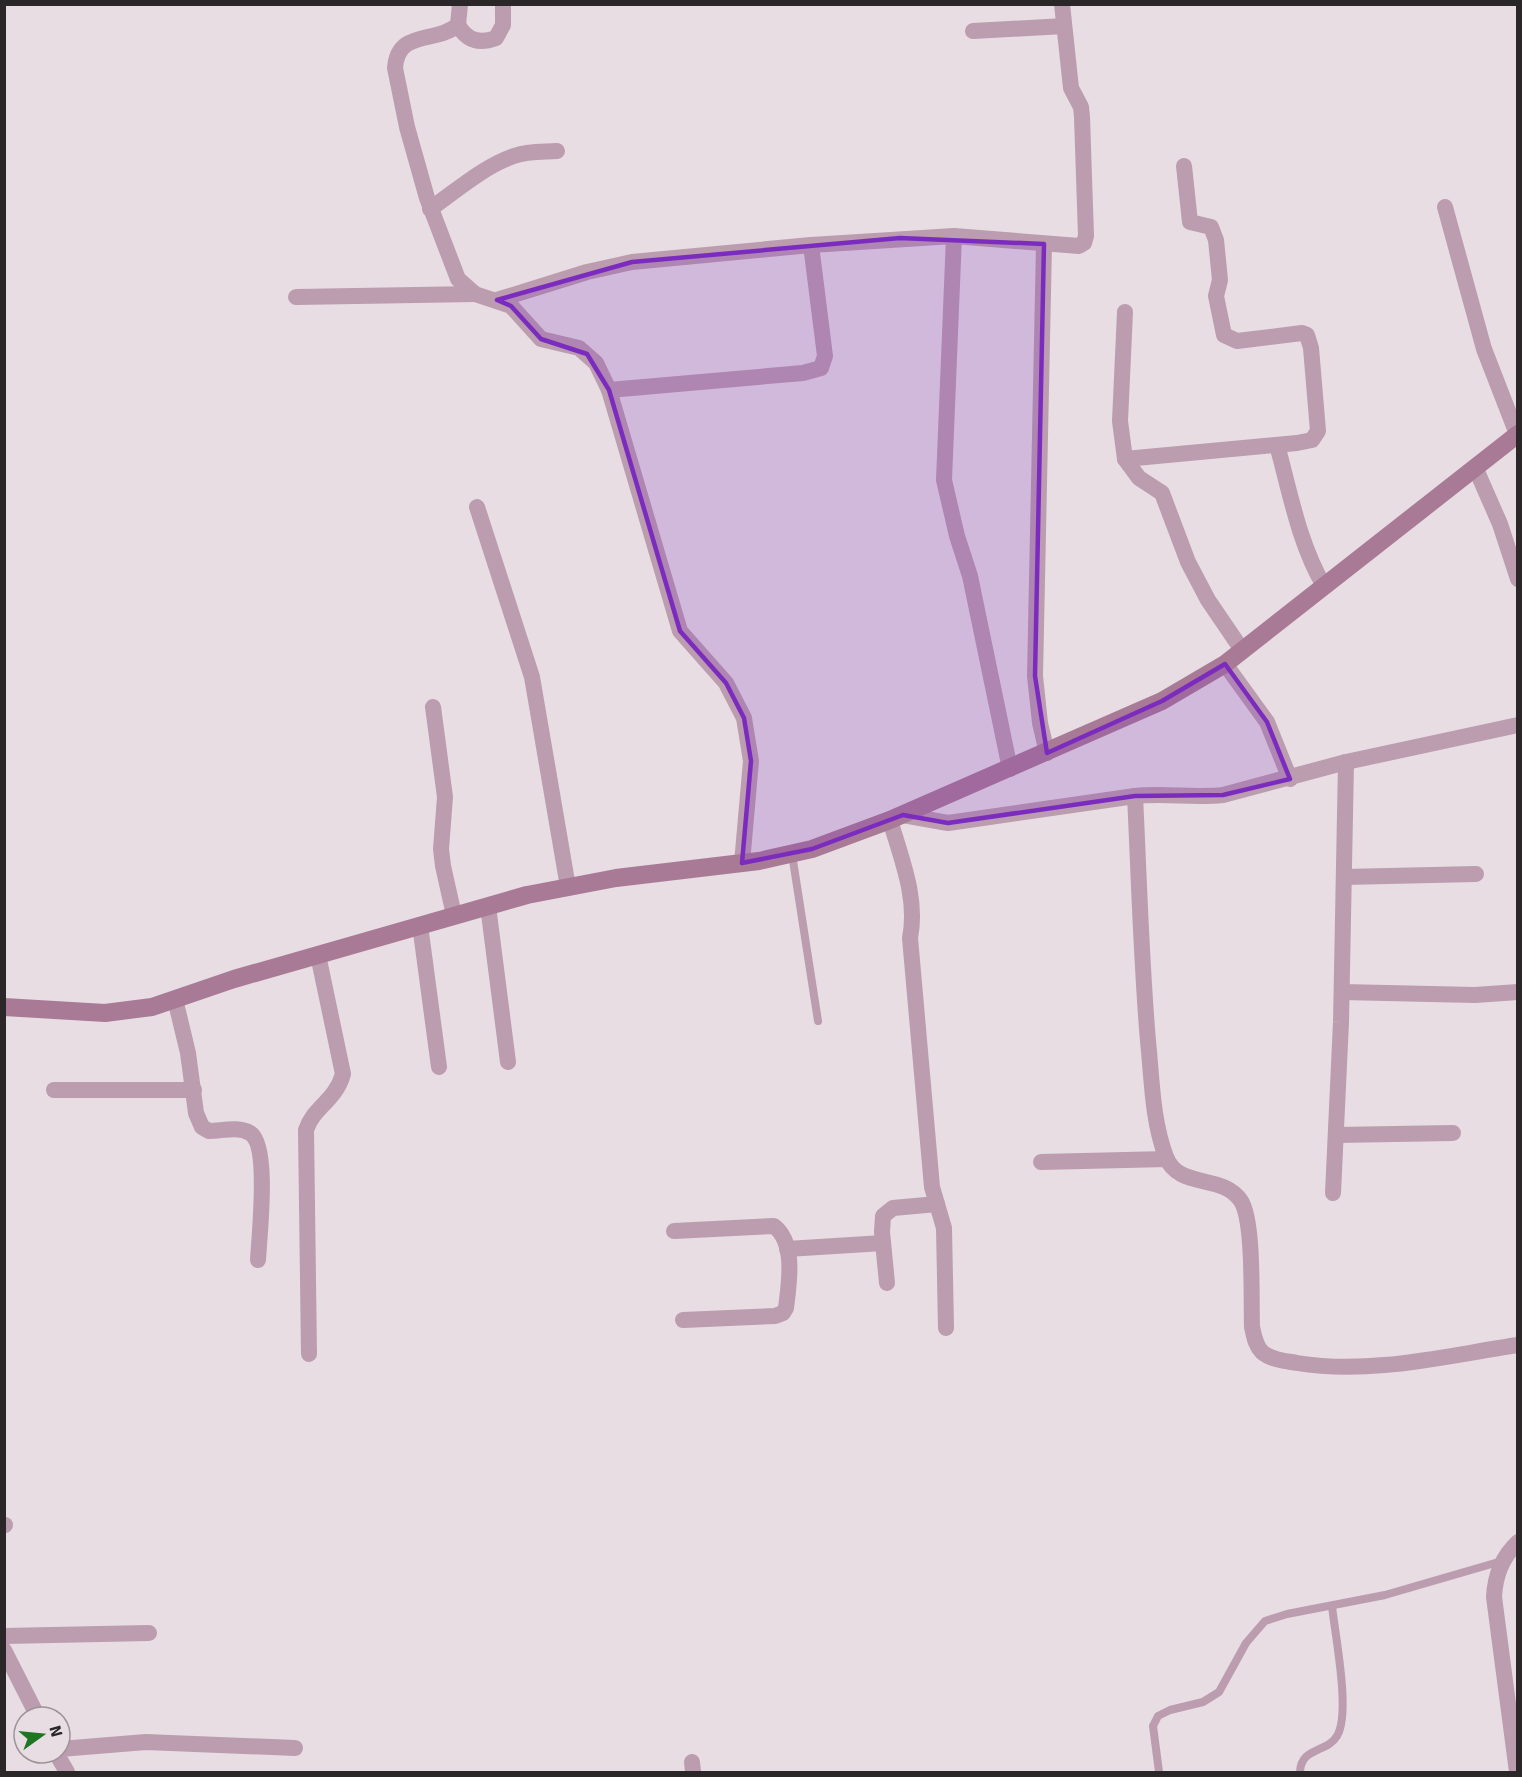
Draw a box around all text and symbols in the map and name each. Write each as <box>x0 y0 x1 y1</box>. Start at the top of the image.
north arrow <box>12 1705 72 1765</box>
text: N <box>44 1723 67 1739</box>

